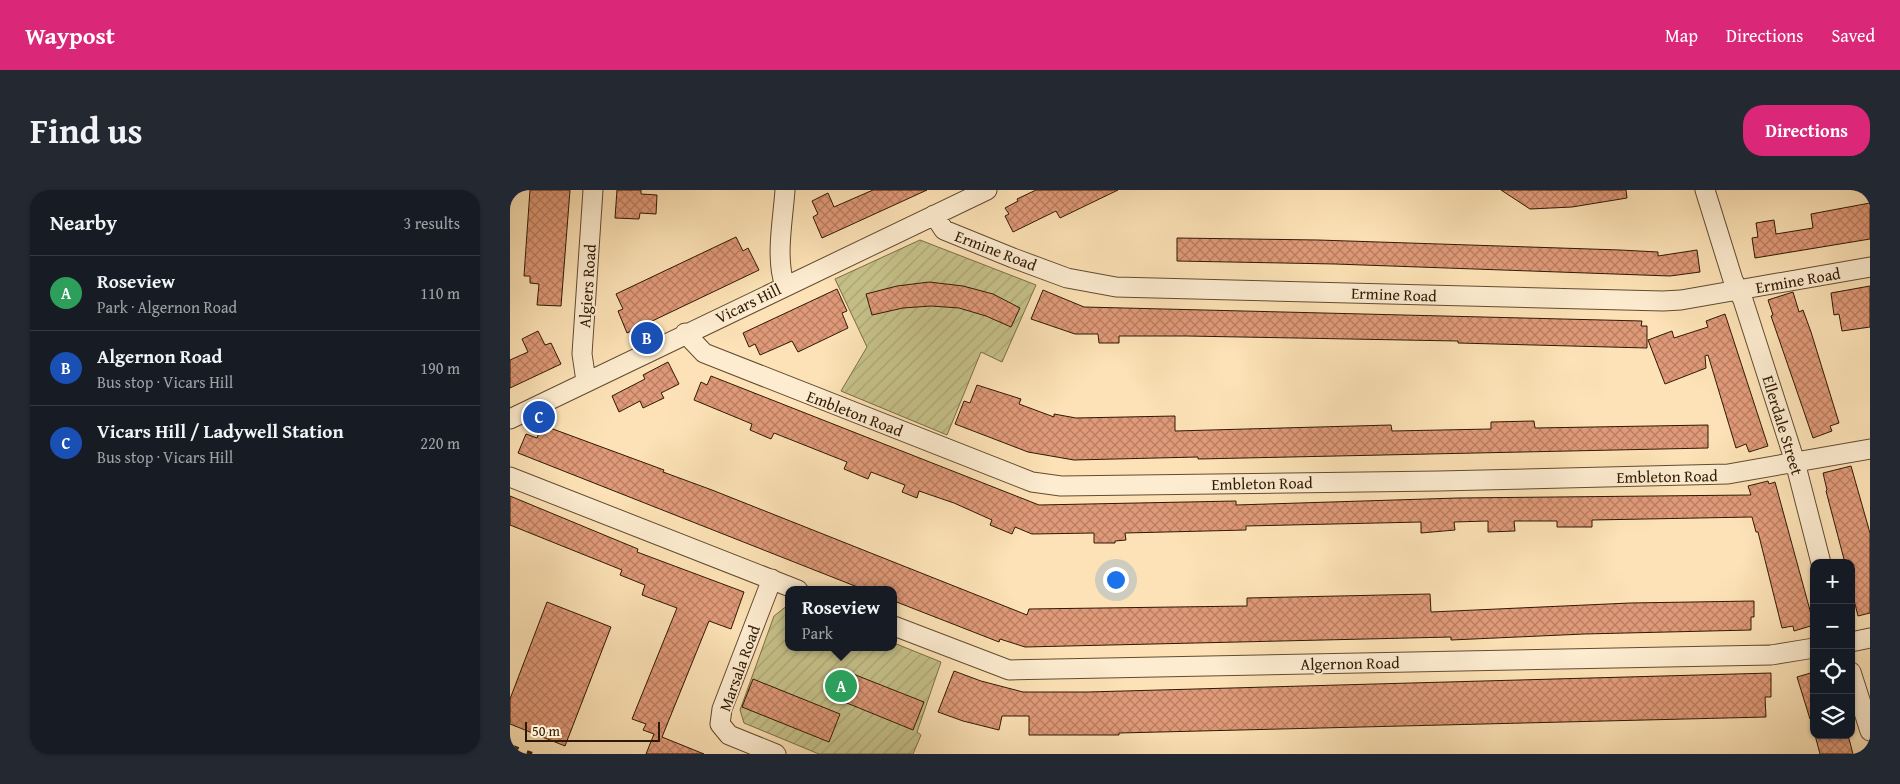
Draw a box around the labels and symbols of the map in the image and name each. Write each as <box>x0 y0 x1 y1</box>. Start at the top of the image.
street label: Ermine Road <box>952 223 1041 277</box>
street label: Algiers Road <box>572 243 602 329</box>
street label: Ermine Road <box>1754 261 1843 299</box>
street label: Vicars Hill <box>711 277 785 329</box>
street label: Ermine Road <box>1351 281 1438 308</box>
pin: B <box>631 319 663 357</box>
street label: Ellerdale Street <box>1756 372 1810 478</box>
street label: Embleton Road <box>803 384 907 443</box>
pin: C <box>523 398 555 436</box>
street label: Embleton Road <box>1616 463 1718 489</box>
street label: Embleton Road <box>1211 470 1313 496</box>
your location <box>1103 567 1129 593</box>
street label: Marsala Road <box>712 621 766 715</box>
street label: Algernon Road <box>1300 650 1400 676</box>
pin: A <box>825 667 857 705</box>
scale bar <box>525 719 660 742</box>

